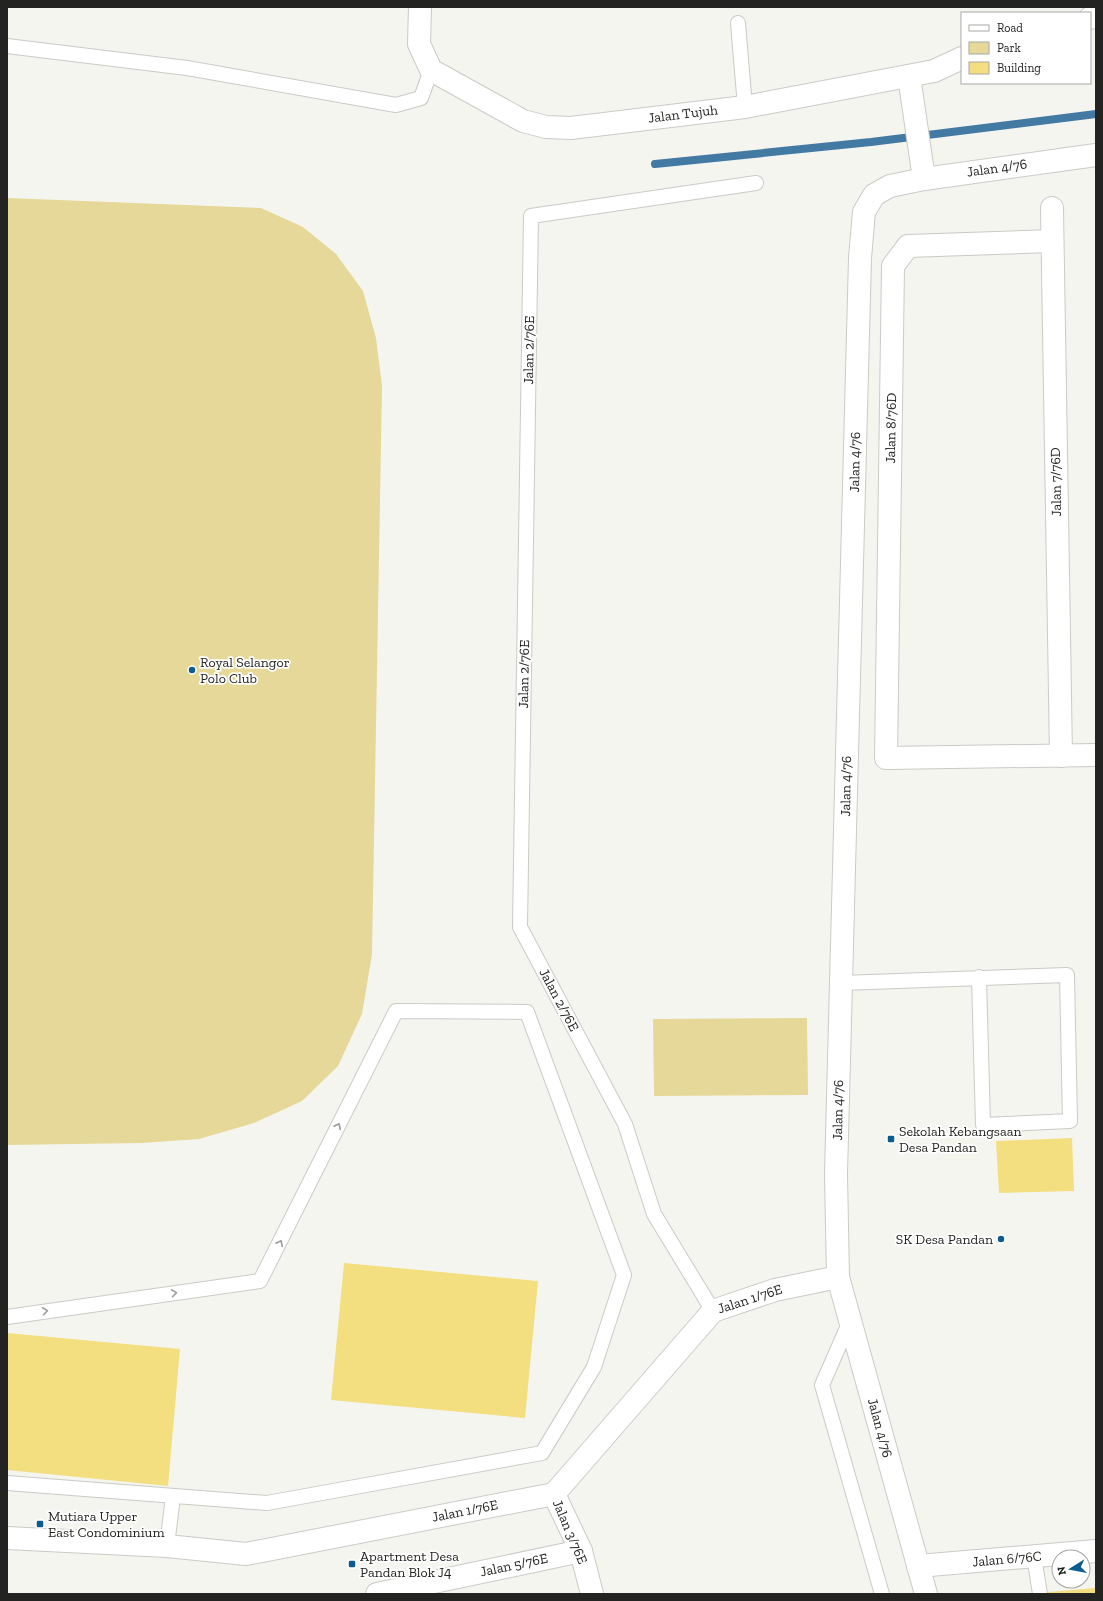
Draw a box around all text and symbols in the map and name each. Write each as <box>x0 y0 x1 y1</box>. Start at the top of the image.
legend <box>961 12 1091 84</box>
text: Road <box>997 21 1023 35</box>
text: Park <box>997 41 1022 55</box>
text: Building <box>997 61 1041 75</box>
street label: Jalan Tujuh <box>647 101 719 127</box>
street label: Jalan 4/76 <box>966 155 1028 181</box>
street label: Jalan 2/76E <box>520 316 538 384</box>
street label: Jalan 8/76D <box>882 392 900 463</box>
street label: Jalan 4/76 <box>846 431 864 493</box>
street label: Jalan 7/76D <box>1047 447 1065 517</box>
street label: Jalan 2/76E <box>515 640 533 708</box>
place label: Royal Selangor Polo Club <box>200 654 290 687</box>
marker: Royal Selangor Polo Club <box>187 665 197 675</box>
street label: Jalan 4/76 <box>837 755 855 817</box>
street label: Jalan 2/76E <box>535 966 583 1034</box>
street label: Jalan 4/76 <box>829 1079 847 1141</box>
one-way arrow <box>333 1123 341 1131</box>
place label: Sekolah Kebangsaan Desa Pandan <box>899 1123 1022 1156</box>
marker: Sekolah Kebangsaan Desa Pandan <box>886 1134 896 1144</box>
place label: SK Desa Pandan <box>896 1231 993 1248</box>
marker: SK Desa Pandan <box>996 1234 1006 1244</box>
one-way arrow <box>275 1239 282 1247</box>
street label: Jalan 1/76E <box>716 1281 784 1317</box>
one-way arrow <box>171 1289 177 1298</box>
one-way arrow <box>42 1307 49 1316</box>
street label: Jalan 4/76 <box>864 1396 896 1460</box>
street label: Jalan 1/76E <box>431 1496 499 1526</box>
street label: Jalan 3/76E <box>549 1497 591 1567</box>
place label: Mutiara Upper East Condominium <box>48 1508 165 1541</box>
marker: Mutiara Upper East Condominium <box>35 1519 45 1529</box>
street label: Jalan 6/76C <box>972 1547 1042 1571</box>
place label: Apartment Desa Pandan Blok J4 <box>360 1548 459 1581</box>
north arrow <box>1051 1549 1091 1589</box>
street label: Jalan 5/76E <box>479 1550 549 1580</box>
marker: Apartment Desa Pandan Blok J4 <box>347 1559 357 1569</box>
text: N <box>1054 1565 1069 1576</box>

